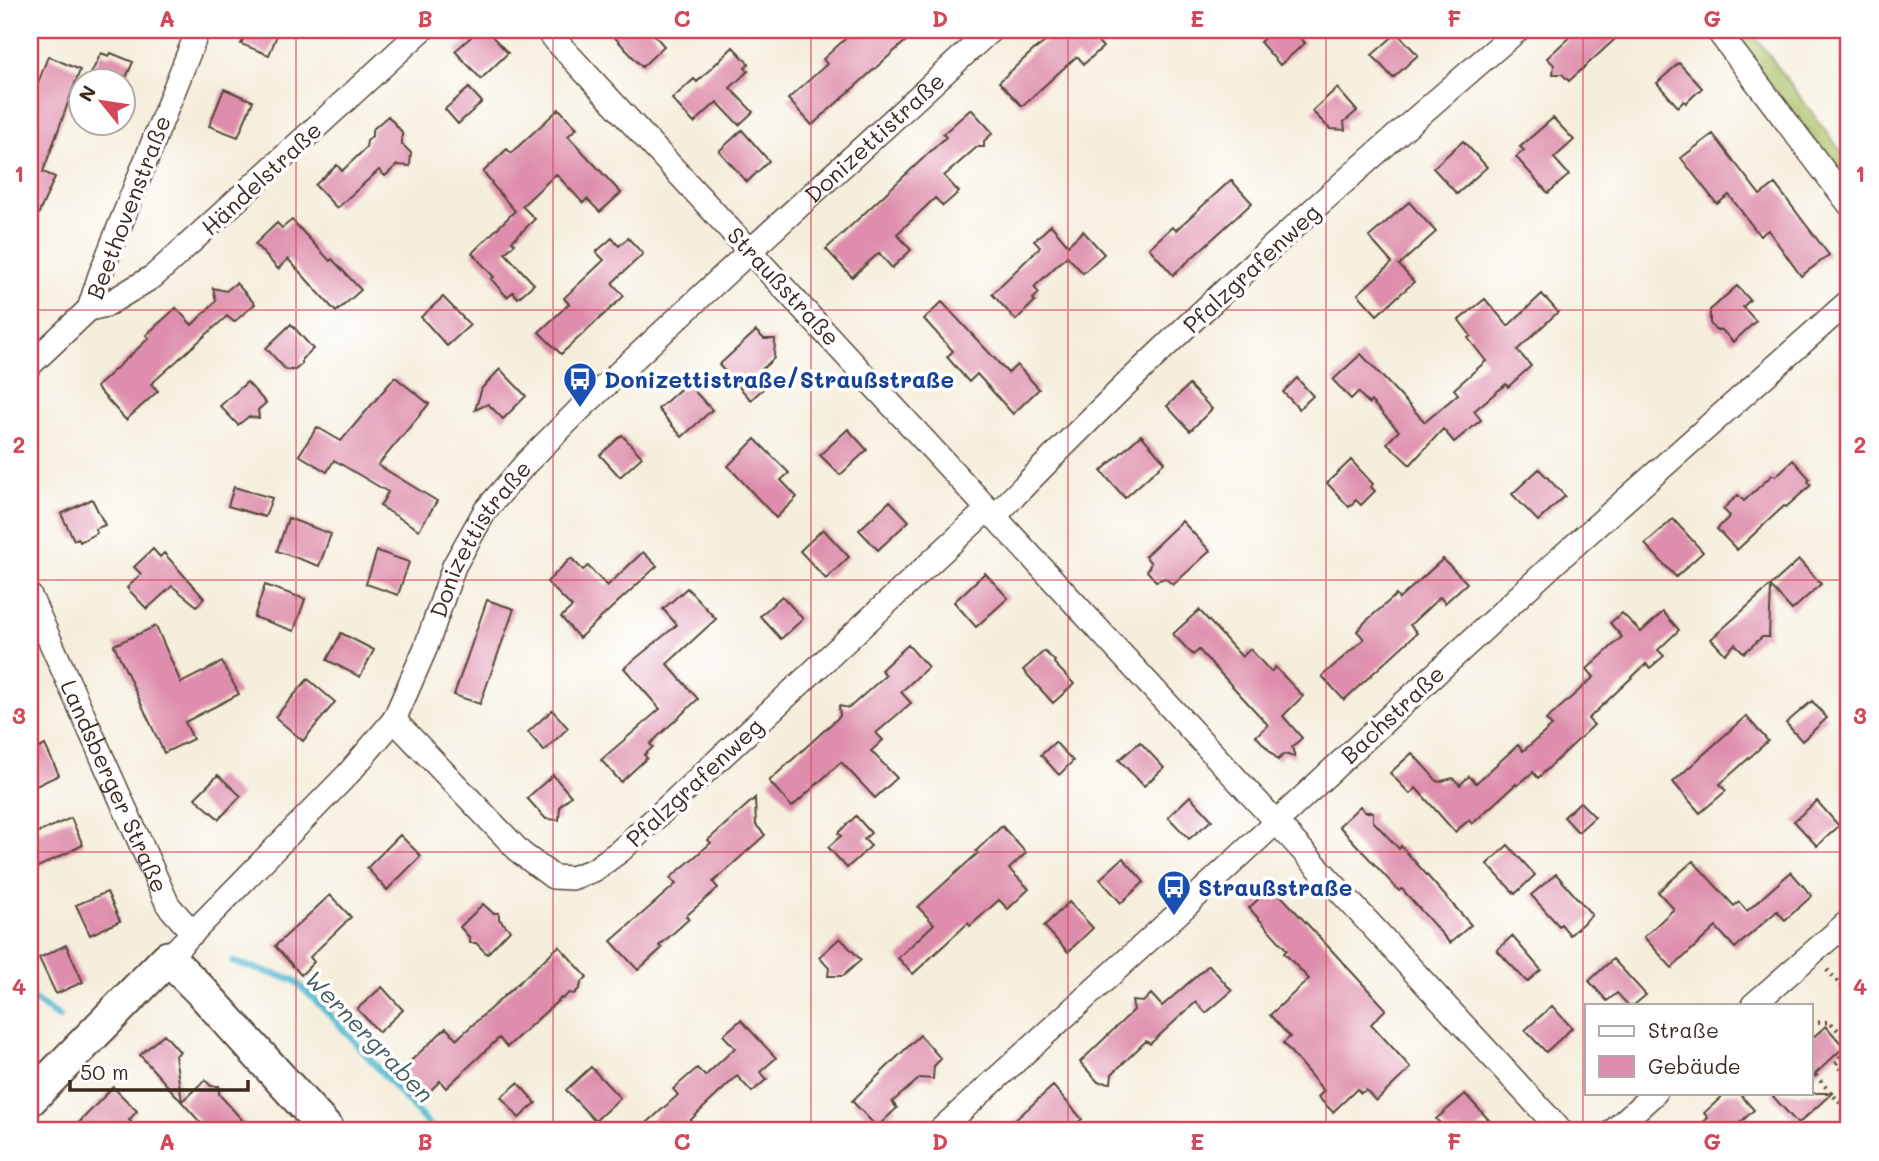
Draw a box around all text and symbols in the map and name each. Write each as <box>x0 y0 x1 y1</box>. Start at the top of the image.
text: A <box>159 3 175 33</box>
text: B <box>417 3 433 33</box>
text: C <box>673 3 691 33</box>
text: D <box>932 3 948 33</box>
text: E <box>1190 3 1204 33</box>
text: F <box>1447 3 1461 33</box>
text: G <box>1703 3 1721 33</box>
street label: Donizettistraße <box>798 65 951 209</box>
north arrow <box>66 66 136 136</box>
text: N <box>72 81 101 106</box>
street label: Beethovenstraße <box>79 111 177 303</box>
street label: Händelstraße <box>194 114 328 242</box>
text: 1 <box>14 158 24 188</box>
text: 1 <box>1855 158 1865 188</box>
street label: Pfalzgrafenweg <box>1176 197 1326 339</box>
street label: Straußstraße <box>721 220 847 352</box>
bus stop icon: Donizettistraße/Straußstraße <box>561 360 599 409</box>
place label: Donizettistraße/Straußstraße <box>604 364 954 394</box>
text: 2 <box>13 429 25 459</box>
text: 2 <box>1854 429 1866 459</box>
street label: Donizettistraße <box>422 453 537 622</box>
street label: Bachstraße <box>1334 658 1450 770</box>
street label: Landsberger Straße <box>54 675 175 897</box>
text: 3 <box>12 700 26 730</box>
text: 3 <box>1853 700 1867 730</box>
street label: Pfalzgrafenweg <box>619 711 769 853</box>
bus stop icon: Straußstraße <box>1155 868 1193 917</box>
place label: Straußstraße <box>1198 872 1352 902</box>
water label: Wernergraben <box>299 963 441 1109</box>
text: 4 <box>12 971 26 1001</box>
text: 4 <box>1853 971 1867 1001</box>
legend <box>1585 1004 1812 1094</box>
text: Straße <box>1648 1016 1719 1043</box>
scale bar <box>70 1049 248 1093</box>
text: Gebäude <box>1648 1052 1741 1079</box>
text: 50 m <box>80 1058 129 1085</box>
text: A <box>159 1126 175 1156</box>
text: B <box>417 1126 433 1156</box>
text: C <box>673 1126 691 1156</box>
text: D <box>932 1126 948 1156</box>
text: E <box>1190 1126 1204 1156</box>
text: F <box>1447 1126 1461 1156</box>
text: G <box>1703 1126 1721 1156</box>

